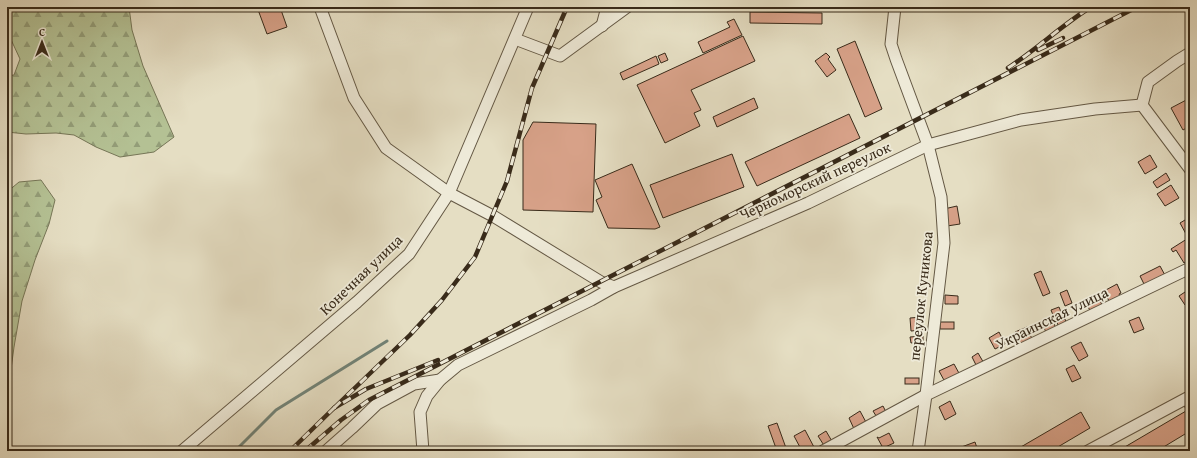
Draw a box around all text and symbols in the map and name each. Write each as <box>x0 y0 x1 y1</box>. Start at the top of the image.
north arrow <box>22 22 62 62</box>
text: С <box>39 24 45 40</box>
street label: Черноморский переулок <box>736 136 894 225</box>
street label: Конечная улица <box>315 229 407 320</box>
street label: переулок Куникова <box>903 229 938 362</box>
street label: Украинская улица <box>992 281 1112 354</box>

